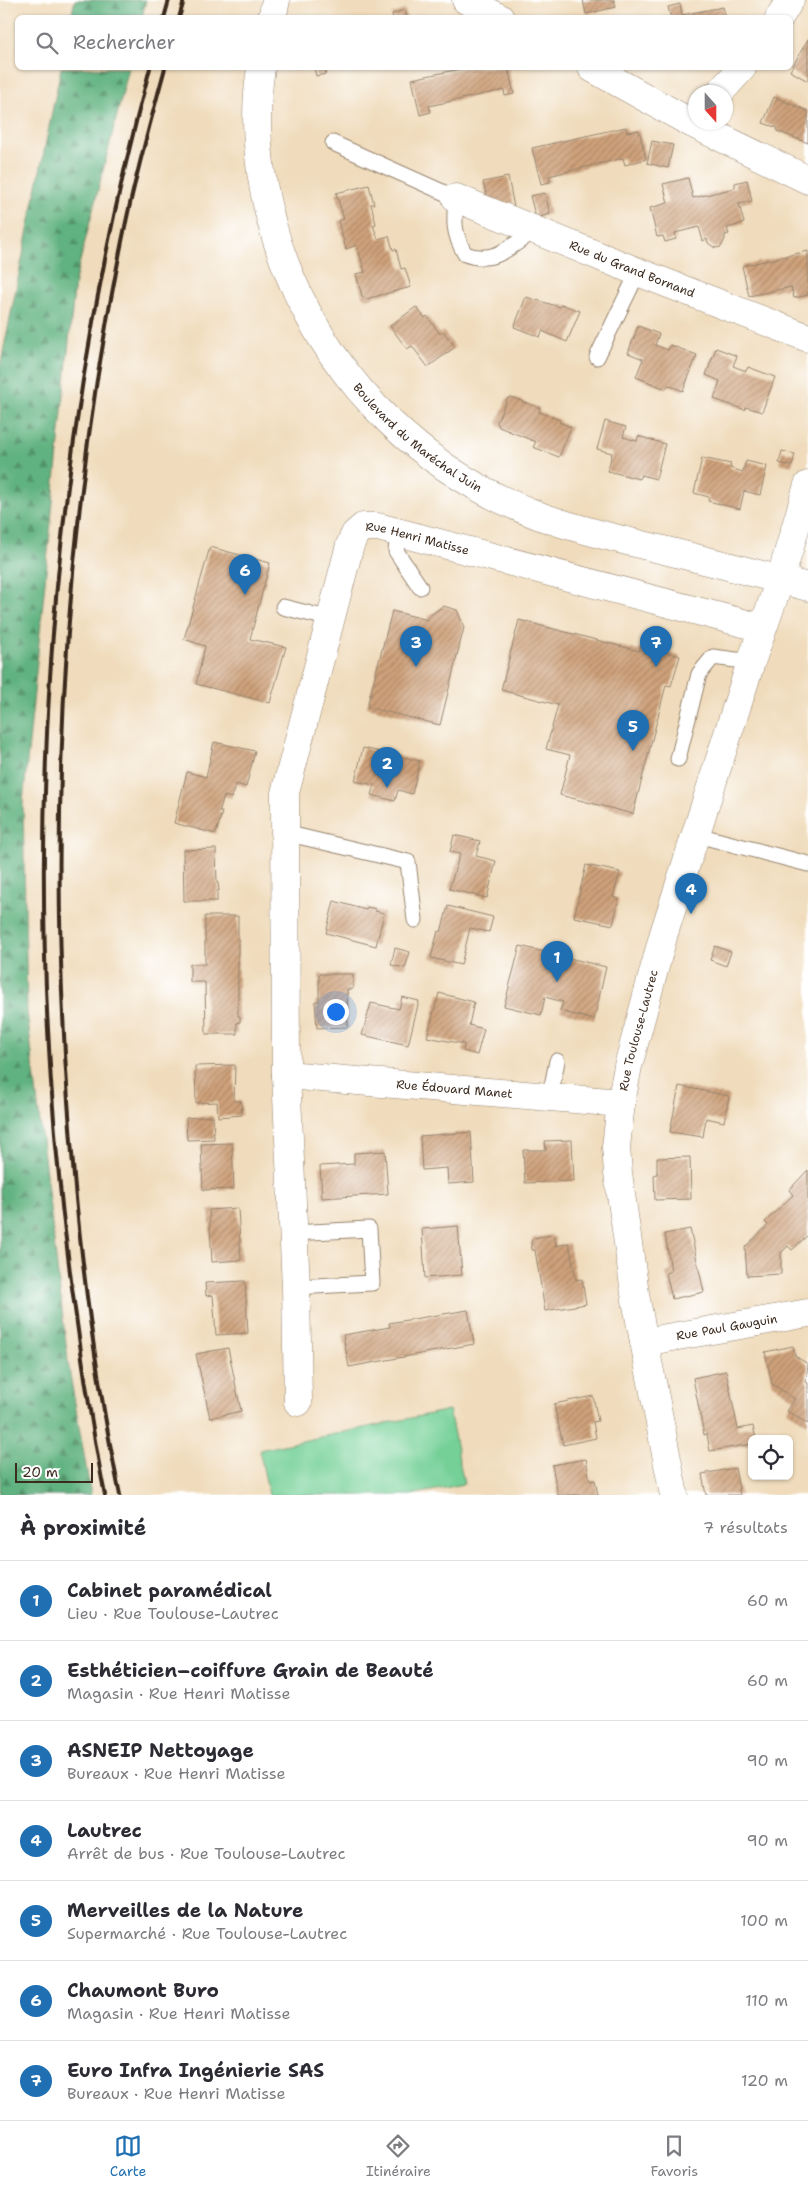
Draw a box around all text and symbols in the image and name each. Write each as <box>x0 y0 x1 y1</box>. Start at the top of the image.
search box <box>15 15 793 70</box>
icon: search <box>33 29 61 57</box>
text: Rechercher <box>73 30 176 55</box>
north arrow <box>688 85 733 130</box>
street label: Rue du Grand Bornand <box>567 237 698 301</box>
street label: Boulevard du Maréchal Juin <box>349 380 485 496</box>
street label: Rue Henri Matisse <box>365 519 471 559</box>
pin: 6 <box>229 554 261 595</box>
pin: 3 <box>400 626 432 667</box>
pin: 7 <box>640 626 672 667</box>
pin: 5 <box>617 710 649 751</box>
pin: 2 <box>371 747 403 788</box>
pin: 4 <box>675 873 707 914</box>
pin: 1 <box>541 941 573 982</box>
street label: Rue Toulouse-Lautrec <box>615 968 662 1092</box>
your location <box>323 999 349 1025</box>
street label: Rue Édouard Manet <box>396 1076 513 1102</box>
street label: Rue Paul Gauguin <box>675 1311 778 1344</box>
map controls <box>748 1435 793 1480</box>
button: locate <box>748 1435 793 1480</box>
scale bar <box>15 1460 92 1483</box>
text: 20 m <box>22 1463 58 1481</box>
text: À proximité <box>20 1514 146 1542</box>
text: 7 résultats <box>703 1517 788 1538</box>
text: Cabinet paramédical <box>67 1578 272 1603</box>
text: 1 <box>32 1590 40 1611</box>
text: 60 m <box>747 1590 788 1611</box>
text: Lieu · Rue Toulouse-Lautrec <box>67 1603 279 1624</box>
text: Esthéticien–coiffure Grain de Beauté <box>67 1658 434 1683</box>
text: 2 <box>30 1670 42 1691</box>
text: 60 m <box>747 1670 788 1691</box>
text: Magasin · Rue Henri Matisse <box>67 1683 290 1704</box>
text: ASNEIP Nettoyage <box>67 1738 254 1763</box>
text: 3 <box>30 1750 42 1771</box>
text: 90 m <box>747 1750 788 1771</box>
text: Bureaux · Rue Henri Matisse <box>67 1763 285 1784</box>
text: Lautrec <box>67 1818 142 1843</box>
text: 4 <box>30 1830 42 1851</box>
text: 90 m <box>747 1830 788 1851</box>
text: Arrêt de bus · Rue Toulouse-Lautrec <box>67 1843 346 1864</box>
text: Merveilles de la Nature <box>67 1898 303 1923</box>
text: 5 <box>31 1910 41 1931</box>
text: 100 m <box>740 1910 788 1931</box>
text: Supermarché · Rue Toulouse-Lautrec <box>67 1923 347 1944</box>
text: Chaumont Buro <box>67 1978 219 2003</box>
text: 6 <box>30 1990 42 2011</box>
text: 110 m <box>745 1990 788 2011</box>
text: Magasin · Rue Henri Matisse <box>67 2003 290 2024</box>
text: Euro Infra Ingénierie SAS <box>67 2058 324 2083</box>
text: 7 <box>30 2070 42 2091</box>
text: 120 m <box>741 2070 788 2091</box>
text: Bureaux · Rue Henri Matisse <box>67 2083 285 2104</box>
tab: Carte <box>110 2132 146 2180</box>
tab: Itinéraire <box>366 2132 431 2180</box>
tab: Favoris <box>650 2132 698 2180</box>

